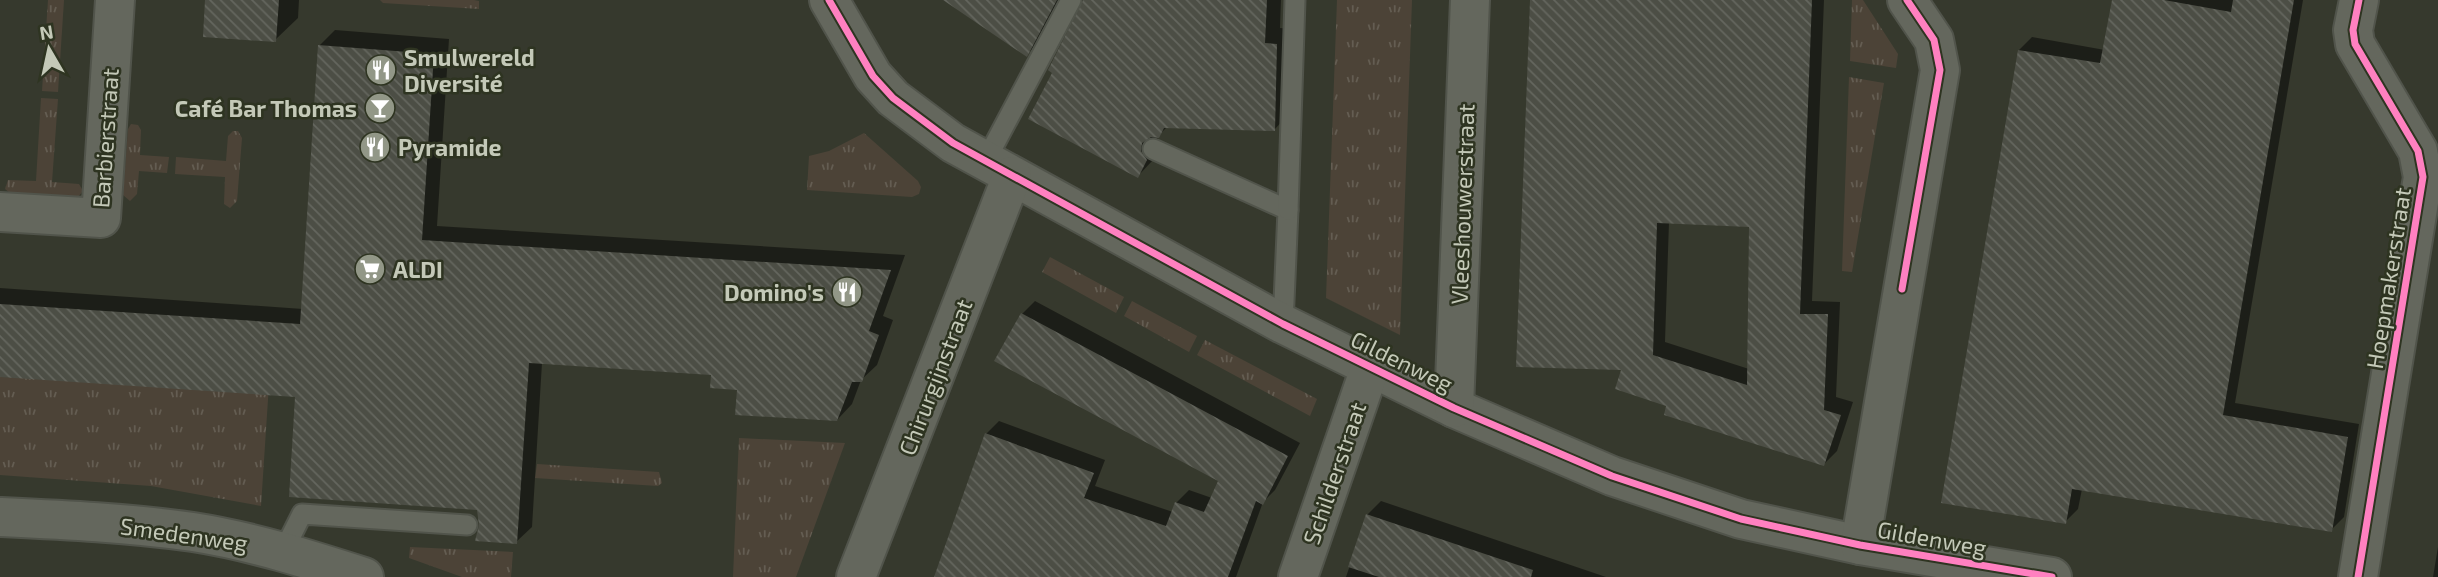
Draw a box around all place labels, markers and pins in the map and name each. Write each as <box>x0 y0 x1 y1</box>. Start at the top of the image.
place label: Smulwereld Diversité <box>404 43 535 97</box>
restaurant icon: Smulwereld Diversité <box>364 53 398 87</box>
bar icon: Café Bar Thomas <box>363 91 397 125</box>
place label: Café Bar Thomas <box>175 94 357 122</box>
restaurant icon: Pyramide <box>358 130 392 164</box>
place label: Pyramide <box>398 133 502 161</box>
supermarket icon: ALDI <box>353 252 387 286</box>
place label: ALDI <box>393 255 443 283</box>
restaurant icon: Domino's <box>830 275 864 309</box>
place label: Domino's <box>724 278 824 306</box>

